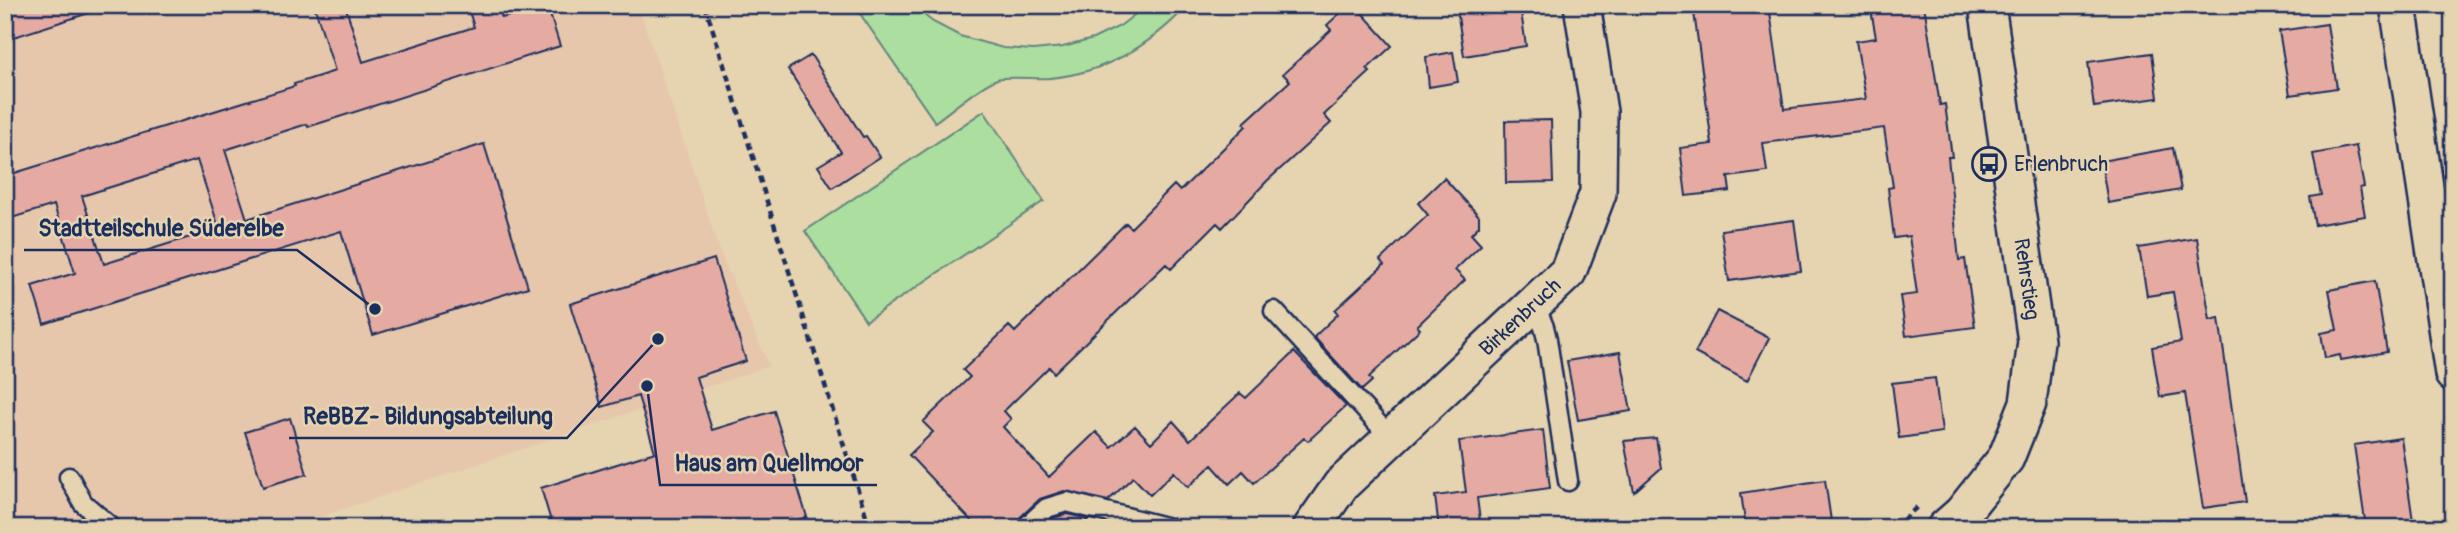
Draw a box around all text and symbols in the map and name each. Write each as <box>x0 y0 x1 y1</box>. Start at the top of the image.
bus stop icon: Erlenbruch <box>1970 145 2008 183</box>
place label: Erlenbruch <box>2014 151 2108 178</box>
callout: Stadtteilschule Süderelbe <box>24 206 297 250</box>
text: Stadtteilschule Süderelbe <box>38 214 284 243</box>
street label: Rehrstieg <box>2007 236 2046 322</box>
street label: Birkenbruch <box>1474 273 1567 362</box>
callout: ReBBZ- Bildungsabteilung <box>289 394 567 438</box>
text: ReBBZ- Bildungsabteilung <box>303 402 553 431</box>
callout: Haus am Quellmoor <box>660 441 877 485</box>
text: Haus am Quellmoor <box>675 449 864 478</box>

